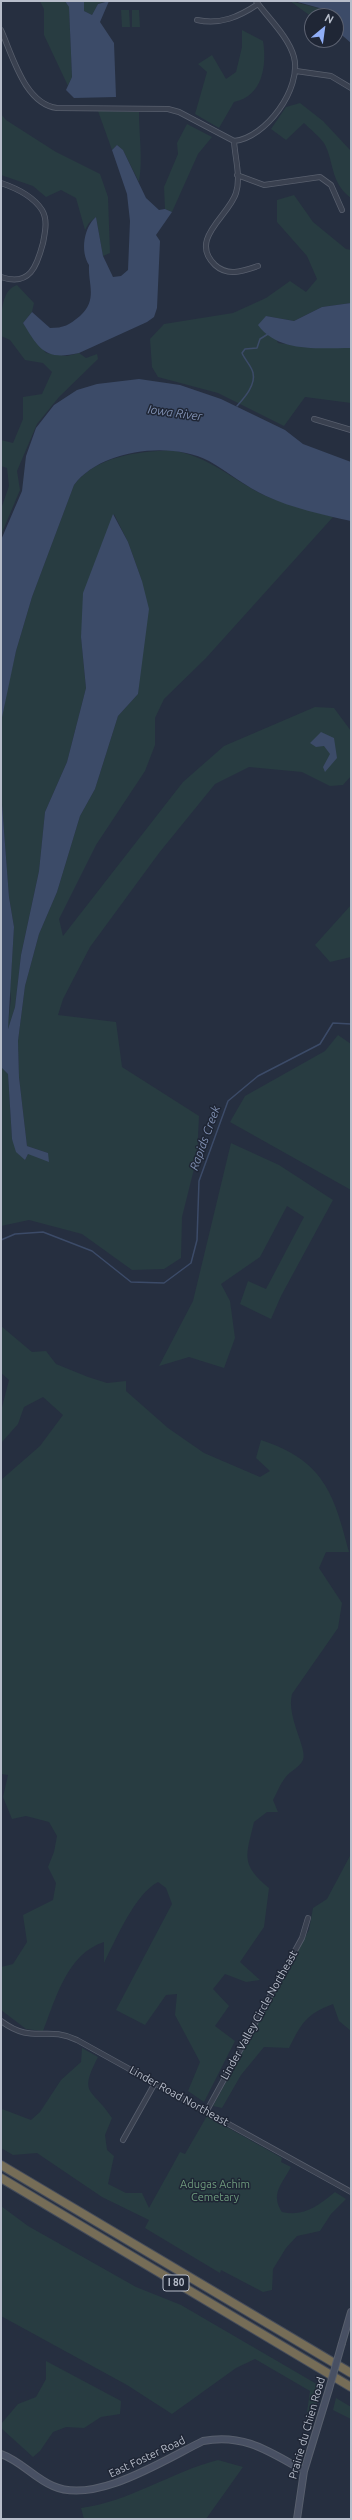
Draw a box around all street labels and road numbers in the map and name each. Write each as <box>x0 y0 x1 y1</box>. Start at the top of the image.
street label: Linder Valley Circle Northeast <box>218 1948 300 2082</box>
street label: Linder Road Northeast <box>127 2063 231 2129</box>
road number: I 80 <box>163 2275 189 2291</box>
street label: Prairie du Chien Road <box>286 2375 328 2481</box>
street label: East Foster Road <box>107 2434 187 2480</box>

